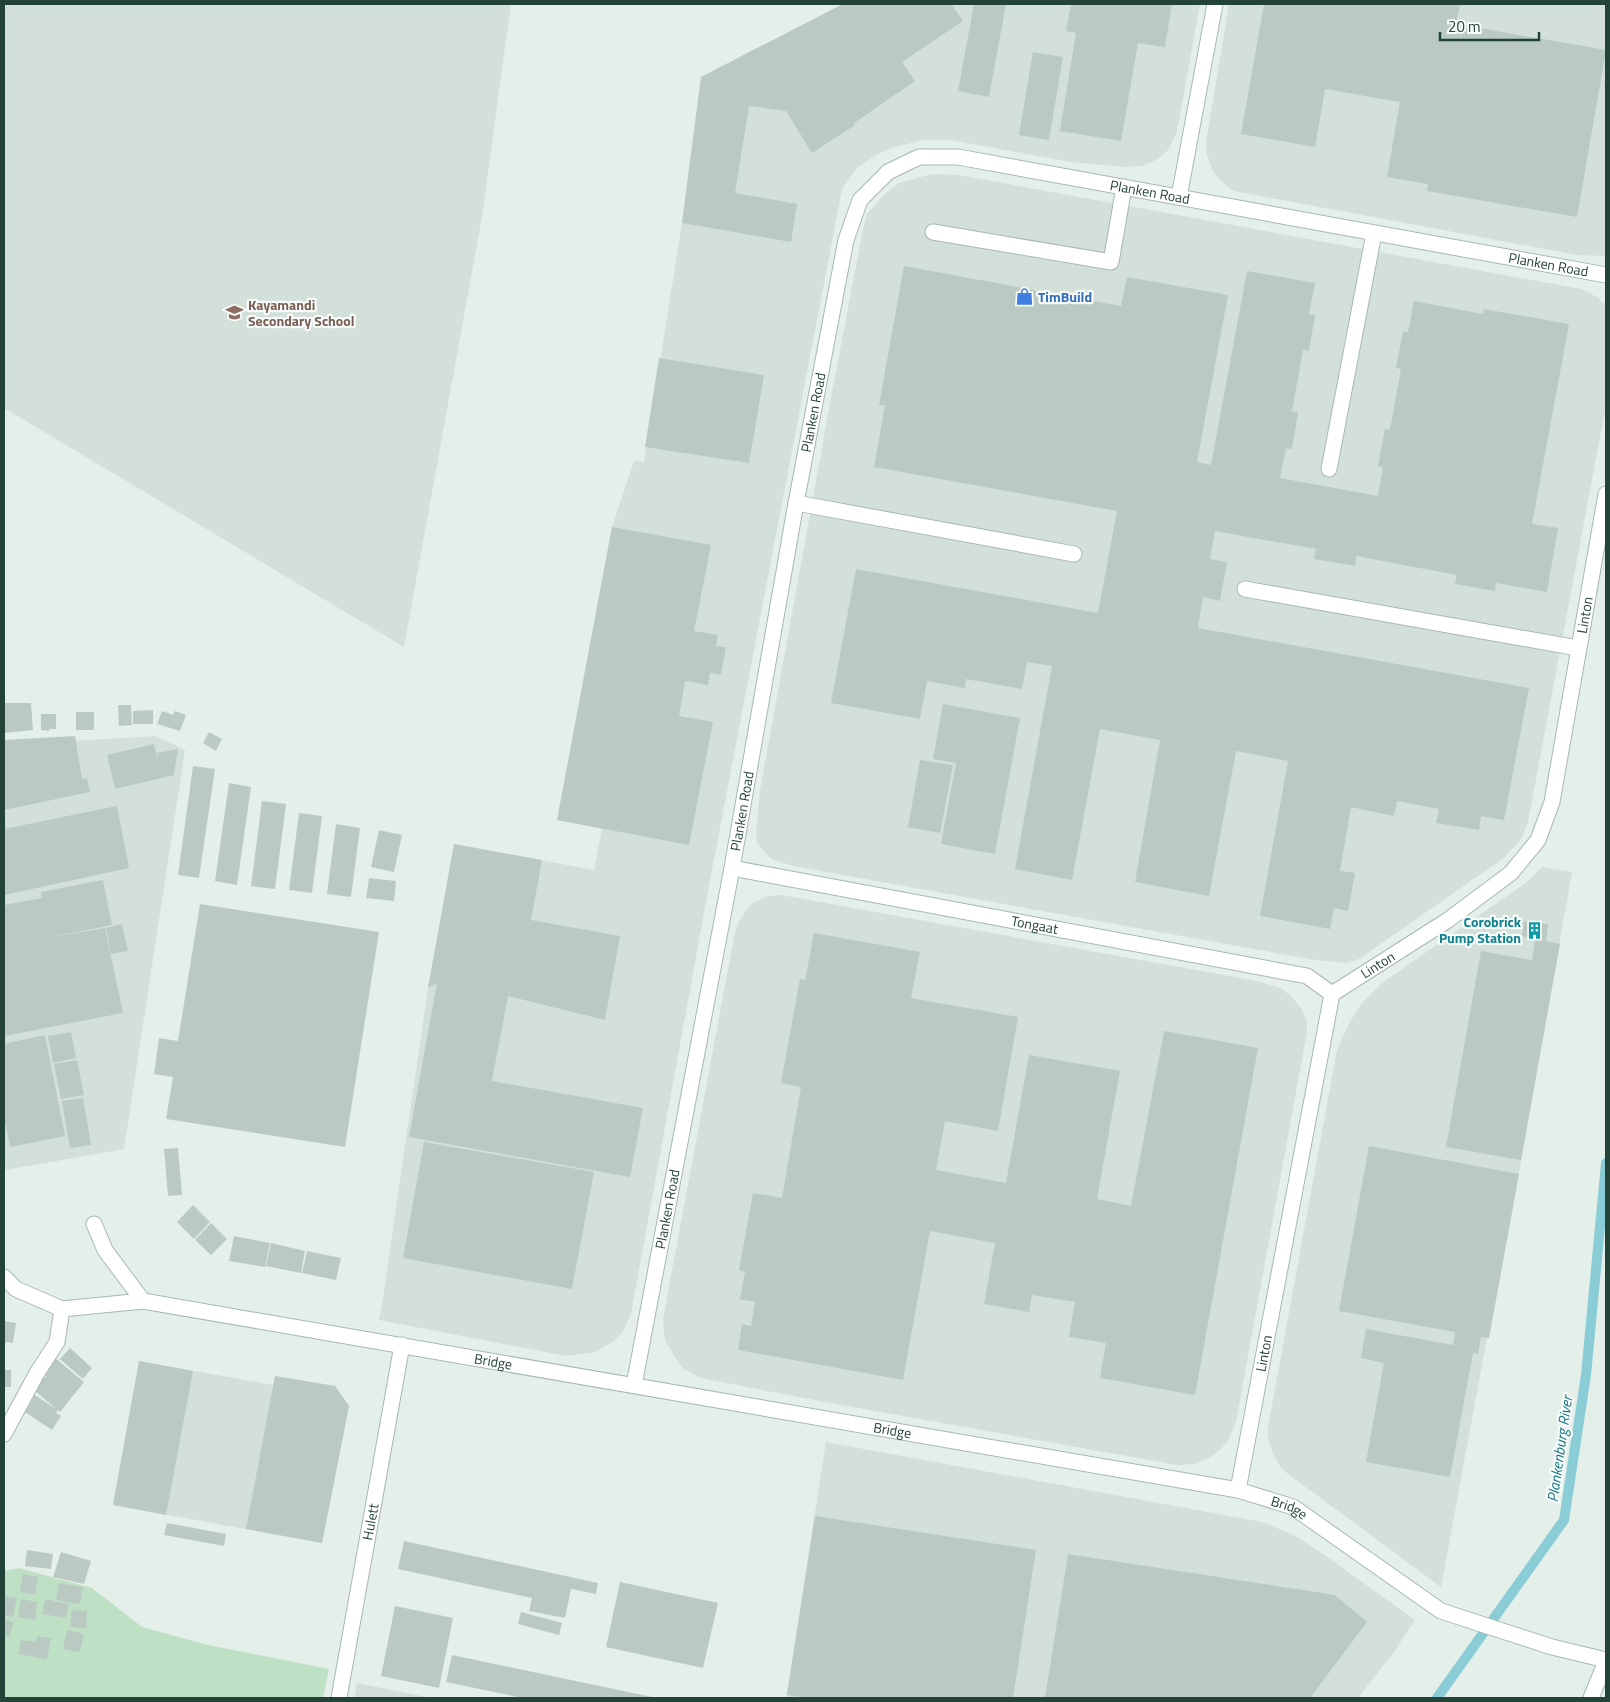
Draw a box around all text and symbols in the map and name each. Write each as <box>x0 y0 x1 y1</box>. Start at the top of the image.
scale bar <box>1440 10 1539 42</box>
text: 20 m <box>1448 15 1481 38</box>
street label: Planken Road <box>1108 174 1192 209</box>
street label: Planken Road <box>1507 246 1590 282</box>
place label: TimBuild <box>1038 286 1092 307</box>
shop icon: TimBuild <box>1014 287 1034 307</box>
place label: Kayamandi Secondary School <box>248 294 355 331</box>
school or university icon: Kayamandi Secondary School <box>224 303 244 323</box>
street label: Planken Road <box>795 371 831 454</box>
street label: Linton <box>1571 595 1598 635</box>
street label: Planken Road <box>724 769 759 853</box>
street label: Tongaat <box>1010 910 1060 939</box>
place label: Corobrick Pump Station <box>1439 911 1522 948</box>
building icon: Corobrick Pump Station <box>1525 920 1545 940</box>
street label: Linton <box>1356 946 1399 983</box>
street label: Planken Road <box>649 1167 685 1251</box>
street label: Linton <box>1250 1333 1277 1374</box>
street label: Bridge <box>473 1347 514 1375</box>
water label: Plankenburg River <box>1541 1392 1579 1504</box>
street label: Bridge <box>872 1416 913 1443</box>
street label: Bridge <box>1269 1490 1312 1524</box>
street label: Hulett <box>356 1502 384 1542</box>

